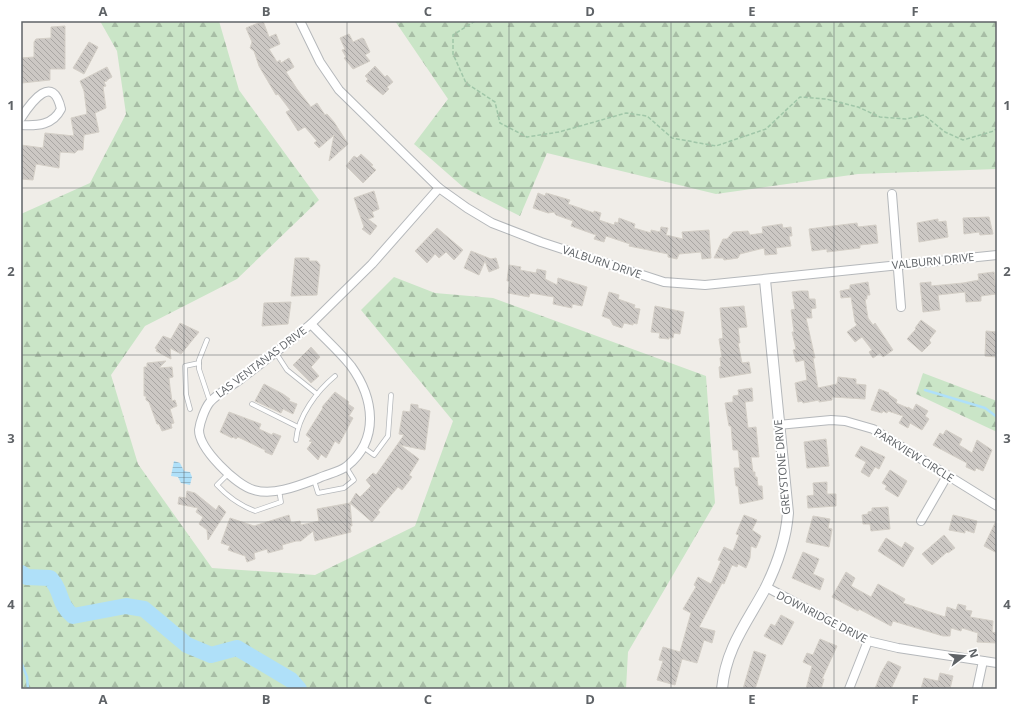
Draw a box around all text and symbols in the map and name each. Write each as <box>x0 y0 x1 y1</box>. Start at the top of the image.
text: A <box>99 2 108 20</box>
text: B <box>262 2 271 20</box>
text: C <box>424 2 432 20</box>
text: D <box>585 2 595 20</box>
text: E <box>748 2 756 20</box>
text: F <box>911 2 919 20</box>
text: 1 <box>7 96 15 114</box>
text: 1 <box>1003 96 1011 114</box>
street label: VALBURN DRIVE <box>560 242 644 281</box>
street label: VALBURN DRIVE <box>891 249 975 272</box>
text: 2 <box>7 262 15 280</box>
text: 2 <box>1003 262 1011 280</box>
street label: LAS VENTANAS DRIVE <box>212 322 309 401</box>
street label: GREYSTONE DRIVE <box>770 419 793 515</box>
street label: PARKVIEW CIRCLE <box>872 424 957 485</box>
text: 3 <box>7 429 15 447</box>
text: 3 <box>1003 429 1011 447</box>
street label: DOWNRIDGE DRIVE <box>774 587 870 646</box>
text: 4 <box>7 595 15 613</box>
text: 4 <box>1003 595 1011 613</box>
north arrow <box>944 636 984 676</box>
text: N <box>966 647 983 659</box>
text: A <box>99 690 108 708</box>
text: B <box>262 690 271 708</box>
text: C <box>424 690 432 708</box>
text: D <box>585 690 595 708</box>
text: E <box>748 690 756 708</box>
text: F <box>911 690 919 708</box>

